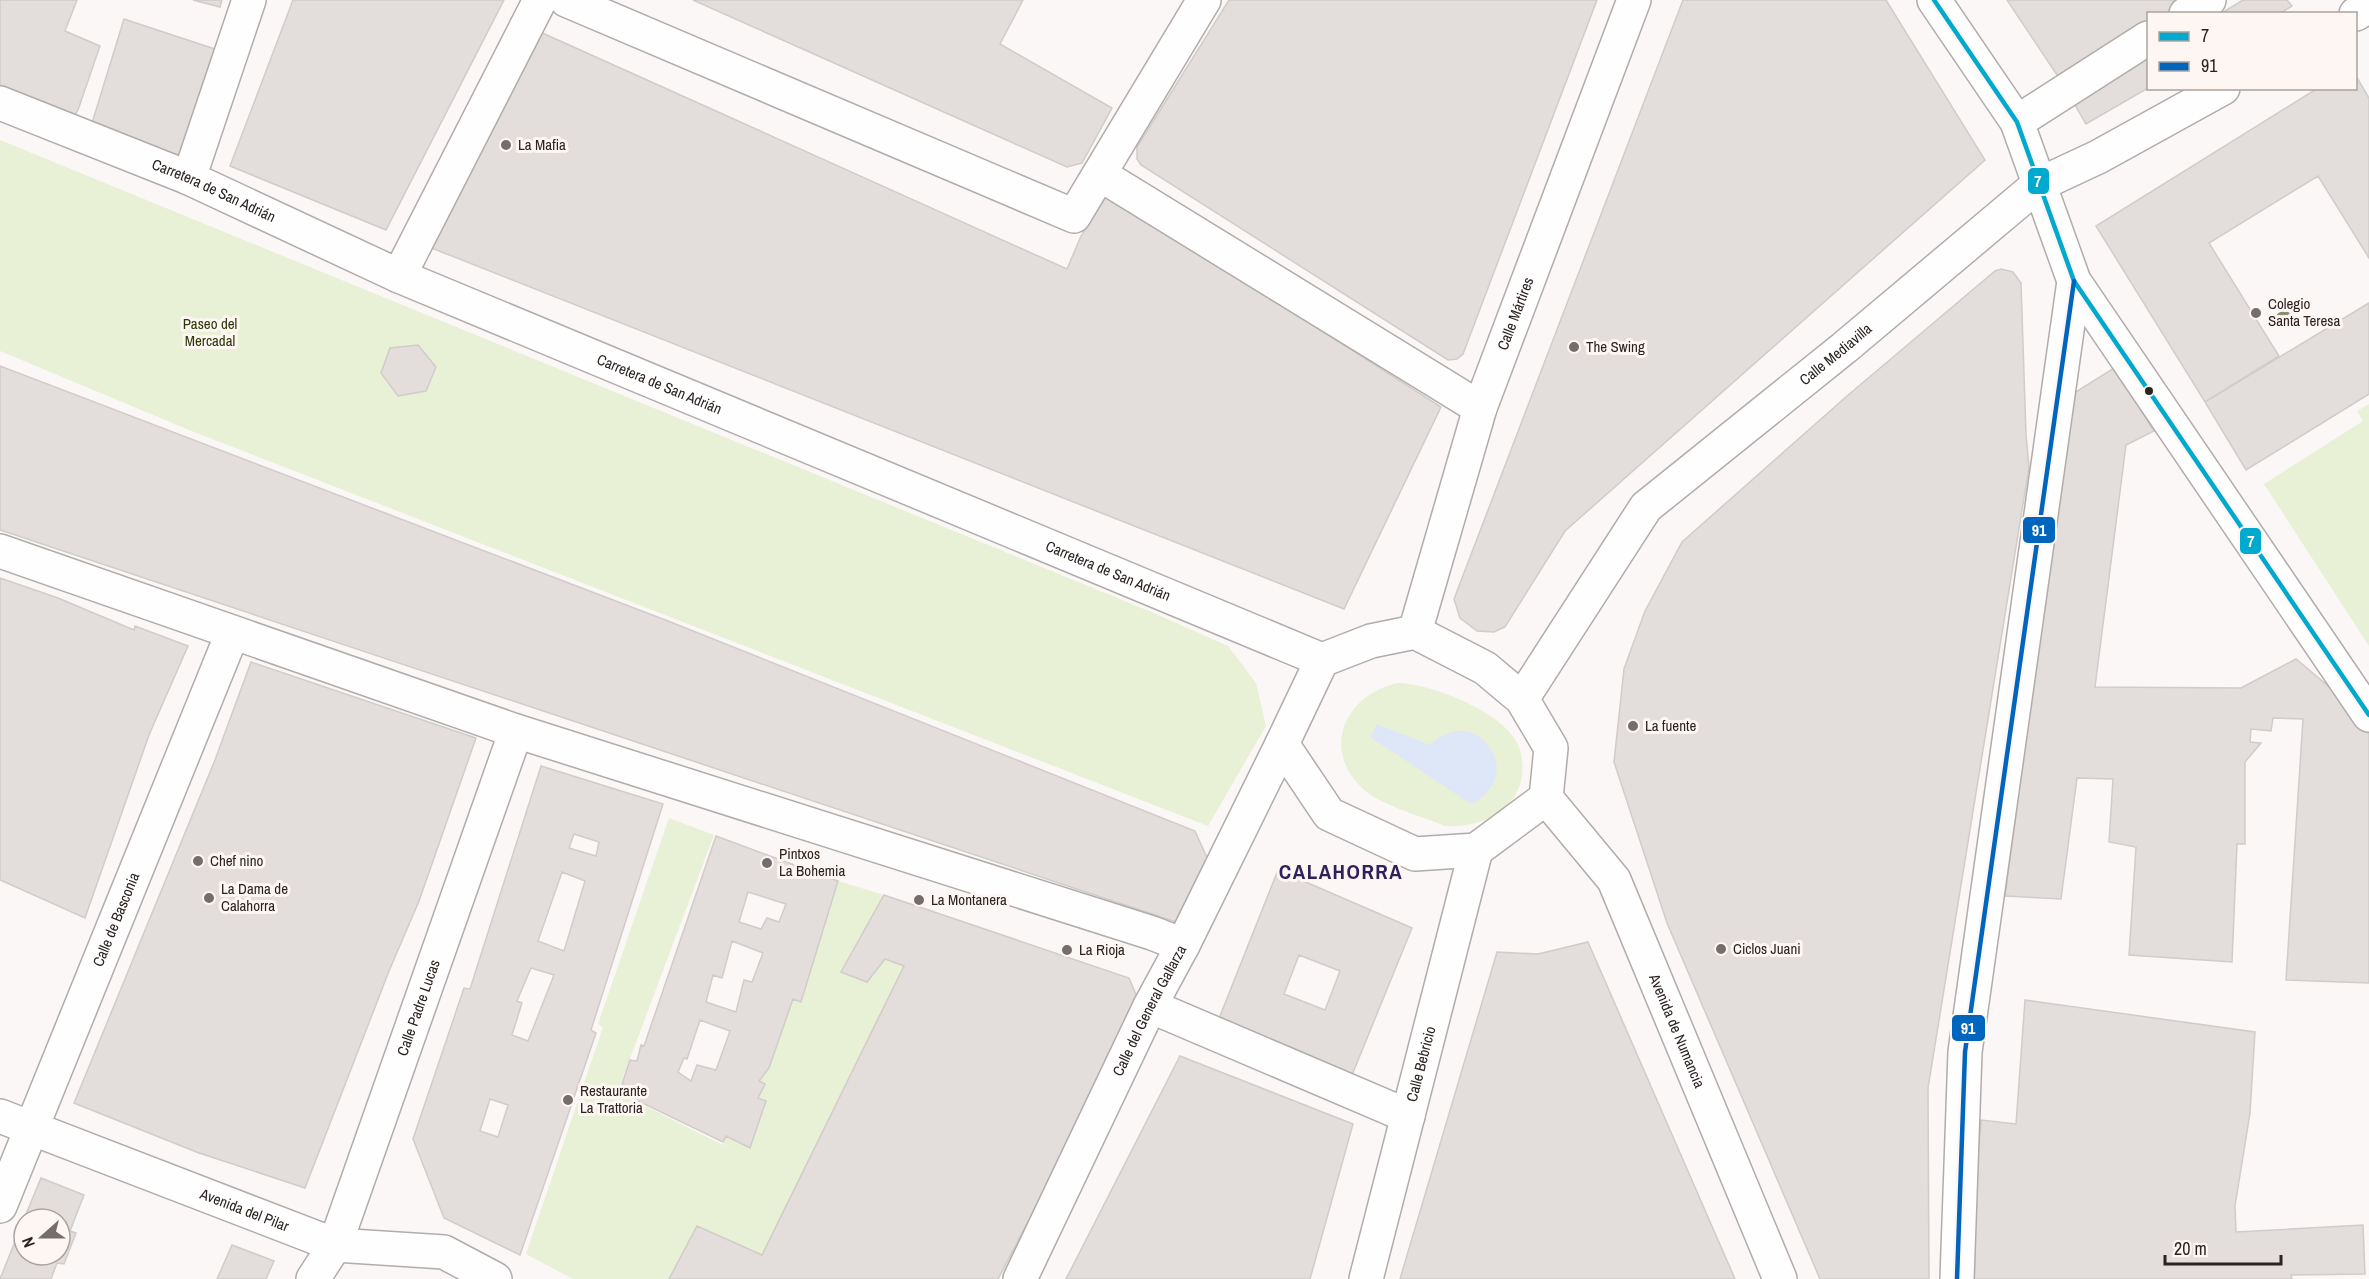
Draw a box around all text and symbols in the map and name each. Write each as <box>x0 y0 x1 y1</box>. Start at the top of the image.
legend <box>2147 12 2357 90</box>
text: 7 <box>2201 23 2209 48</box>
text: 91 <box>2201 53 2218 78</box>
place label: La Mafia <box>518 134 566 155</box>
marker: La Mafia <box>499 138 513 152</box>
street label: Carretera de San Adrián <box>149 153 279 227</box>
line badge: 7 <box>2027 167 2050 195</box>
text: 7 <box>2034 170 2042 192</box>
street label: Calle Mártires <box>1492 274 1538 353</box>
place label: Colegio Santa Teresa <box>2268 293 2340 331</box>
marker: Colegio Santa Teresa <box>2249 306 2263 320</box>
park label: Paseo del Mercadal <box>183 313 237 351</box>
street label: Calle Mediavilla <box>1795 318 1876 390</box>
place label: The Swing <box>1586 336 1645 357</box>
marker: The Swing <box>1567 340 1581 354</box>
street label: Carretera de San Adrián <box>594 348 725 419</box>
unlabelled marker <box>2143 385 2155 397</box>
line badge: 91 <box>2022 516 2056 544</box>
text: 91 <box>2032 519 2047 541</box>
line badge: 7 <box>2239 527 2262 555</box>
text: 7 <box>2247 530 2255 552</box>
street label: Carretera de San Adrián <box>1043 535 1174 606</box>
place label: La fuente <box>1645 715 1696 736</box>
marker: La fuente <box>1626 719 1640 733</box>
place label: Pintxos La Bohemia <box>779 843 845 881</box>
place label: Chef nino <box>210 850 264 871</box>
marker: Chef nino <box>191 854 205 868</box>
marker: Pintxos La Bohemia <box>760 856 774 870</box>
district label: CALAHORRA <box>1279 857 1403 886</box>
street label: Calle de Basconia <box>87 869 144 970</box>
place label: La Dama de Calahorra <box>221 878 288 916</box>
place label: La Montanera <box>931 889 1007 910</box>
marker: La Dama de Calahorra <box>202 891 216 905</box>
marker: La Montanera <box>912 893 926 907</box>
place label: Ciclos Juani <box>1733 938 1801 959</box>
place label: La Rioja <box>1079 939 1125 960</box>
street label: Calle del General Gallarza <box>1107 941 1191 1079</box>
marker: Ciclos Juani <box>1714 942 1728 956</box>
marker: La Rioja <box>1060 943 1074 957</box>
street label: Calle Padre Lucas <box>391 957 445 1059</box>
street label: Avenida de Numancia <box>1644 970 1710 1091</box>
line badge: 91 <box>1951 1014 1986 1042</box>
text: 91 <box>1961 1017 1976 1039</box>
street label: Calle Bebricio <box>1401 1024 1440 1104</box>
place label: Restaurante La Trattoria <box>580 1080 647 1118</box>
marker: Restaurante La Trattoria <box>561 1093 575 1107</box>
street label: Avenida del Pilar <box>196 1183 292 1236</box>
north arrow <box>12 1207 72 1267</box>
scale bar <box>2165 1228 2280 1266</box>
text: N <box>16 1234 40 1251</box>
text: 20 m <box>2174 1236 2207 1261</box>

